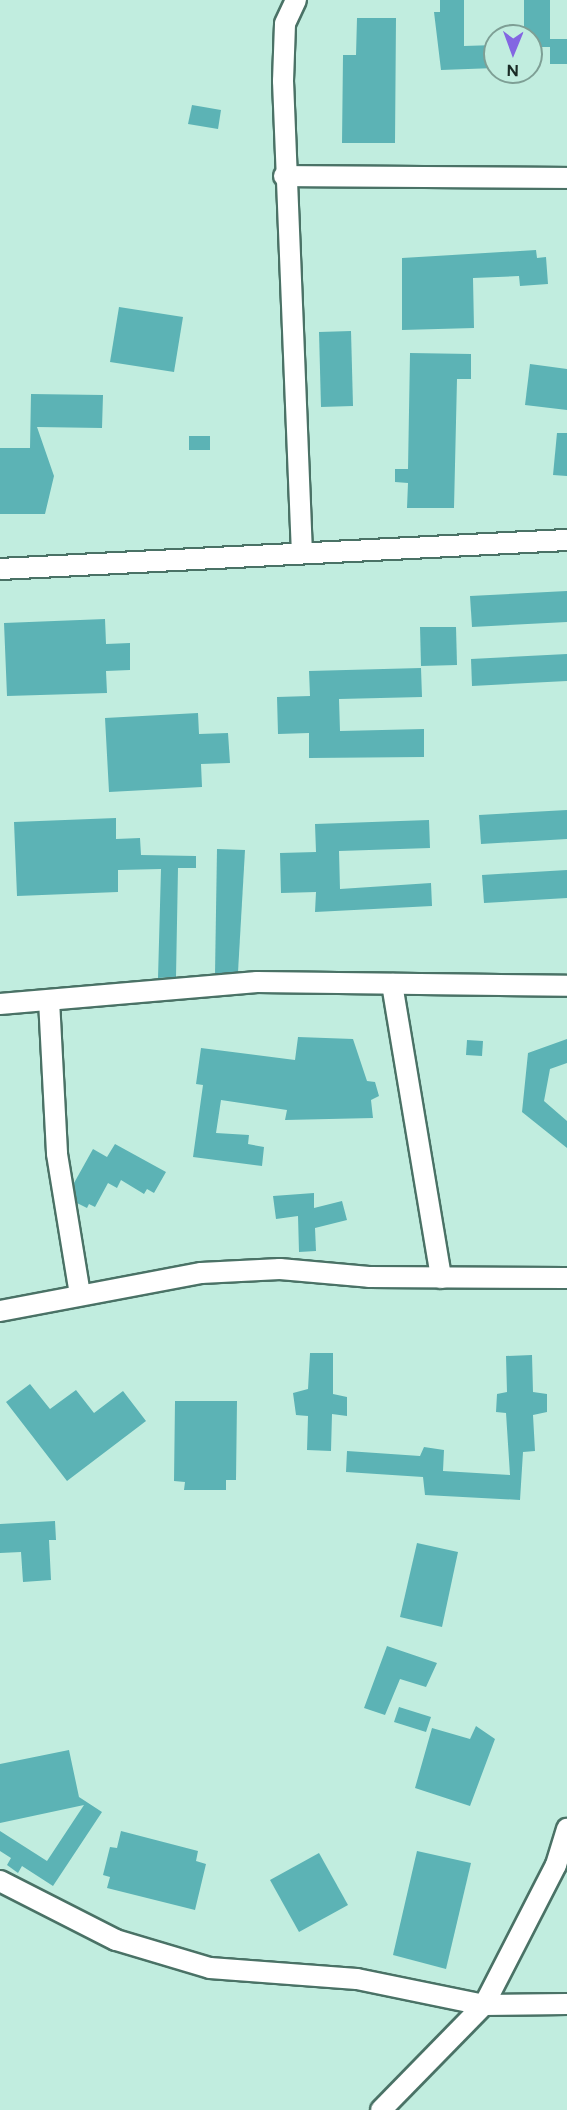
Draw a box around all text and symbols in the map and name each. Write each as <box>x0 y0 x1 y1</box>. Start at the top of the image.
north arrow <box>483 24 543 84</box>
text: N <box>506 61 519 80</box>

